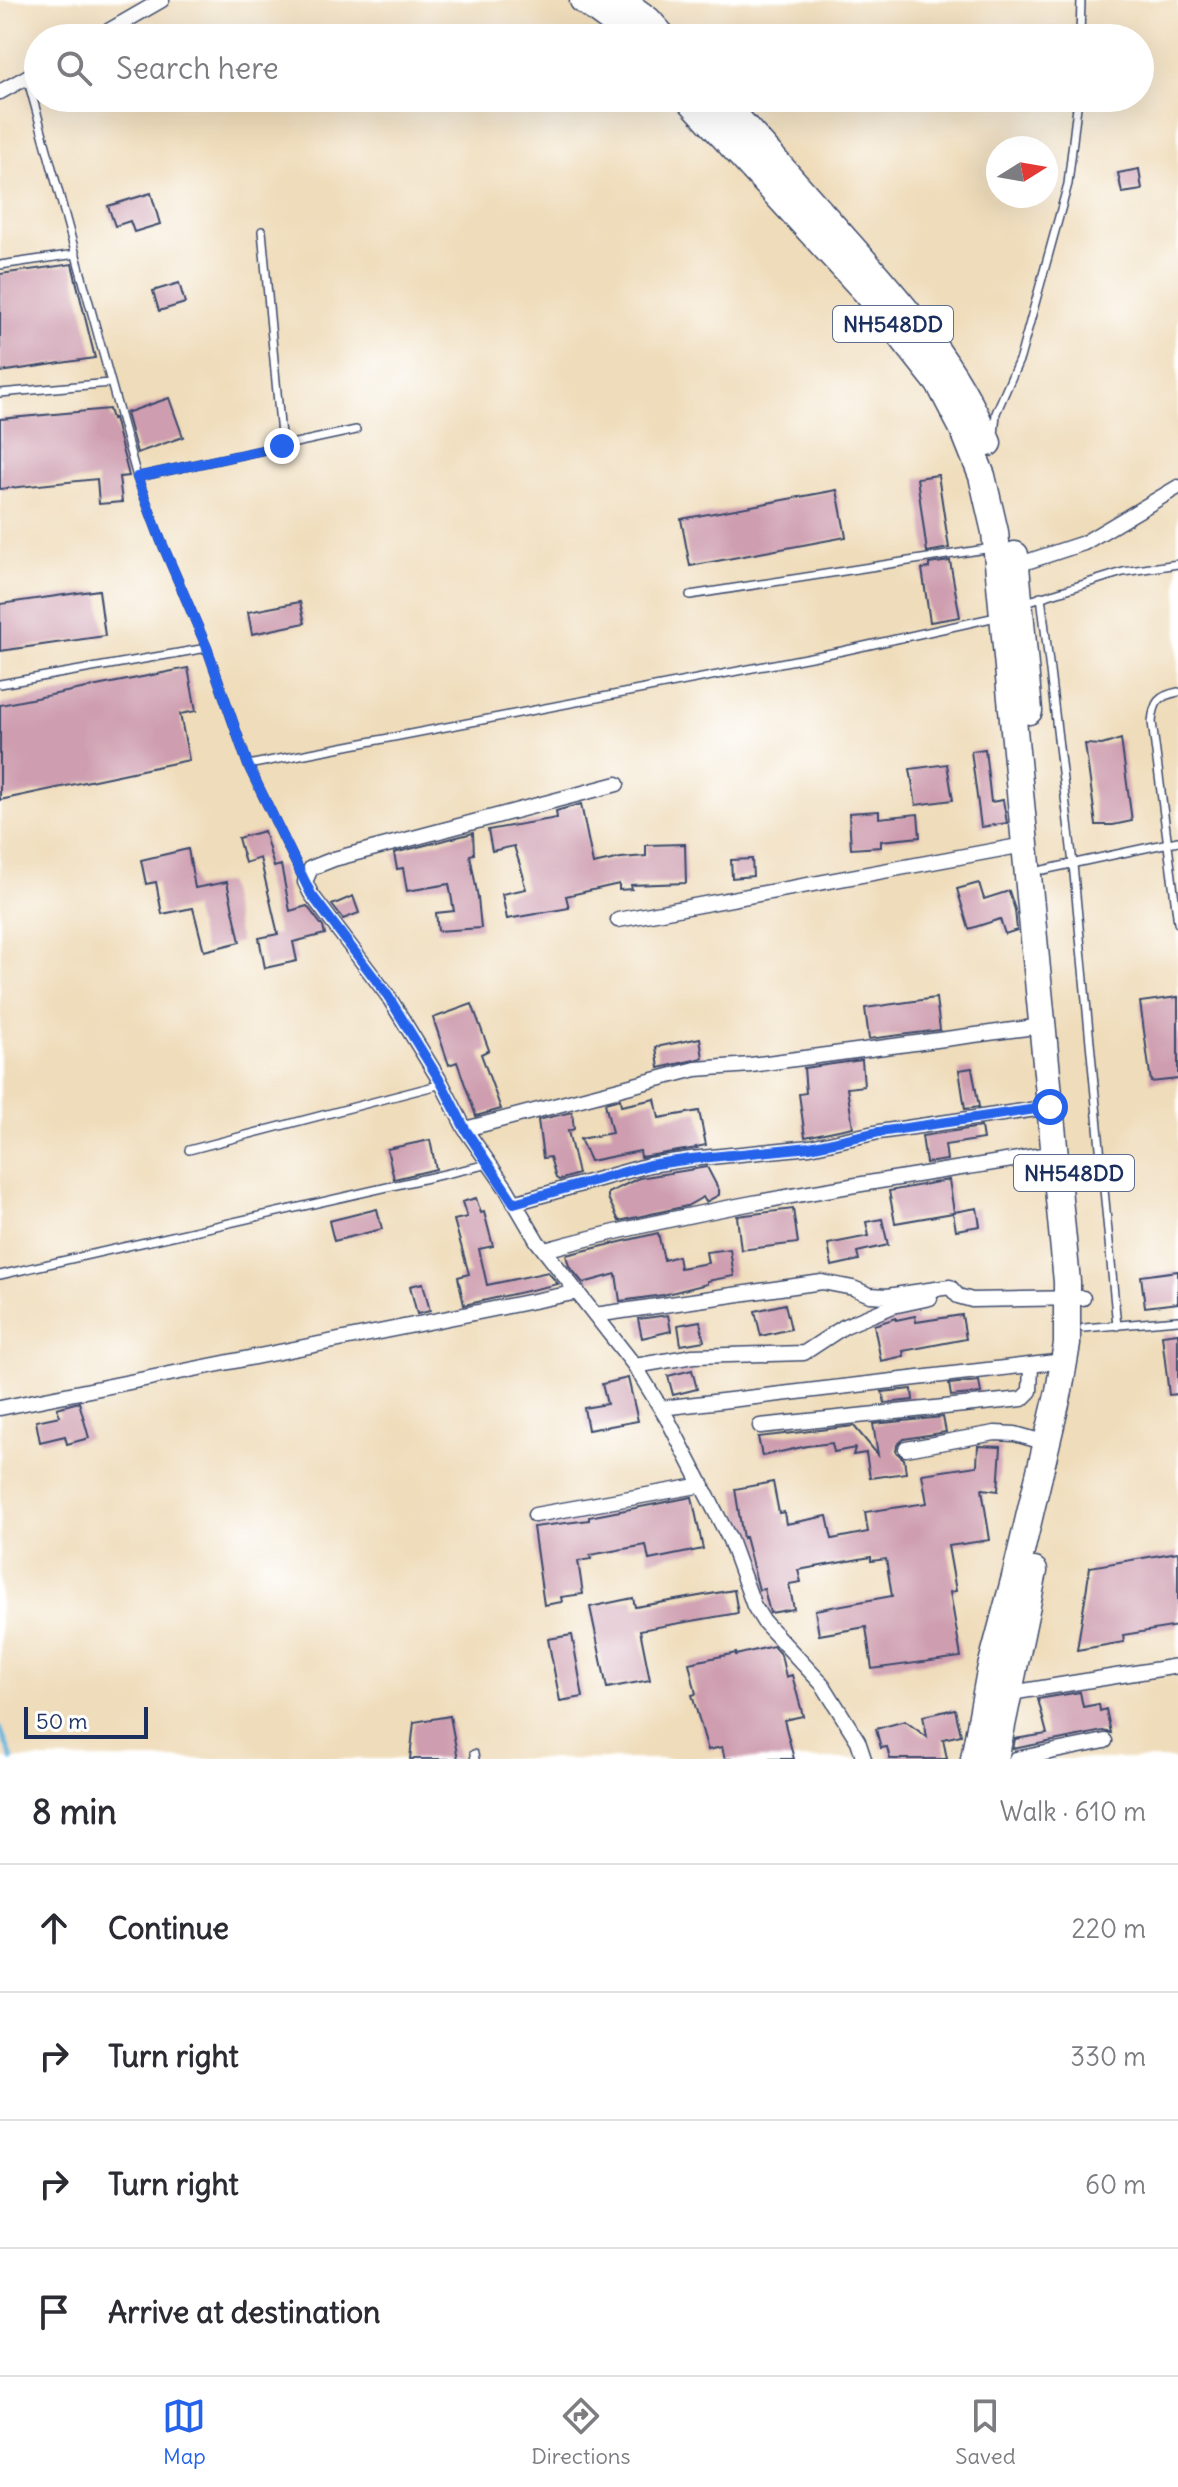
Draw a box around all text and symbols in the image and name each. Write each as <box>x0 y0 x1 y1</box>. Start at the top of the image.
search box <box>24 24 1154 112</box>
icon: search <box>52 46 96 90</box>
text: Search here <box>116 49 279 87</box>
north arrow <box>986 136 1058 208</box>
road number: NH548DD <box>833 306 953 342</box>
route end <box>264 428 300 464</box>
route start <box>1032 1089 1068 1125</box>
road number: NH548DD <box>1014 1155 1134 1191</box>
scale bar <box>24 1703 148 1739</box>
text: 50 m <box>36 1707 88 1735</box>
text: 8 min <box>32 1790 117 1833</box>
text: Walk · 610 m <box>1000 1795 1146 1828</box>
icon: ahead <box>32 1906 76 1950</box>
text: Continue <box>108 1909 229 1947</box>
text: 220 m <box>1071 1912 1146 1945</box>
icon: right <box>32 2034 76 2078</box>
text: Turn right <box>108 2037 239 2075</box>
text: 330 m <box>1070 2040 1146 2073</box>
icon: right <box>32 2162 76 2206</box>
text: Turn right <box>108 2165 239 2203</box>
text: 60 m <box>1085 2168 1146 2201</box>
icon: arrive <box>32 2290 76 2334</box>
text: Arrive at destination <box>108 2293 380 2331</box>
tab: Map <box>162 2394 206 2470</box>
tab: Directions <box>531 2394 631 2470</box>
tab: Saved <box>955 2394 1016 2470</box>

